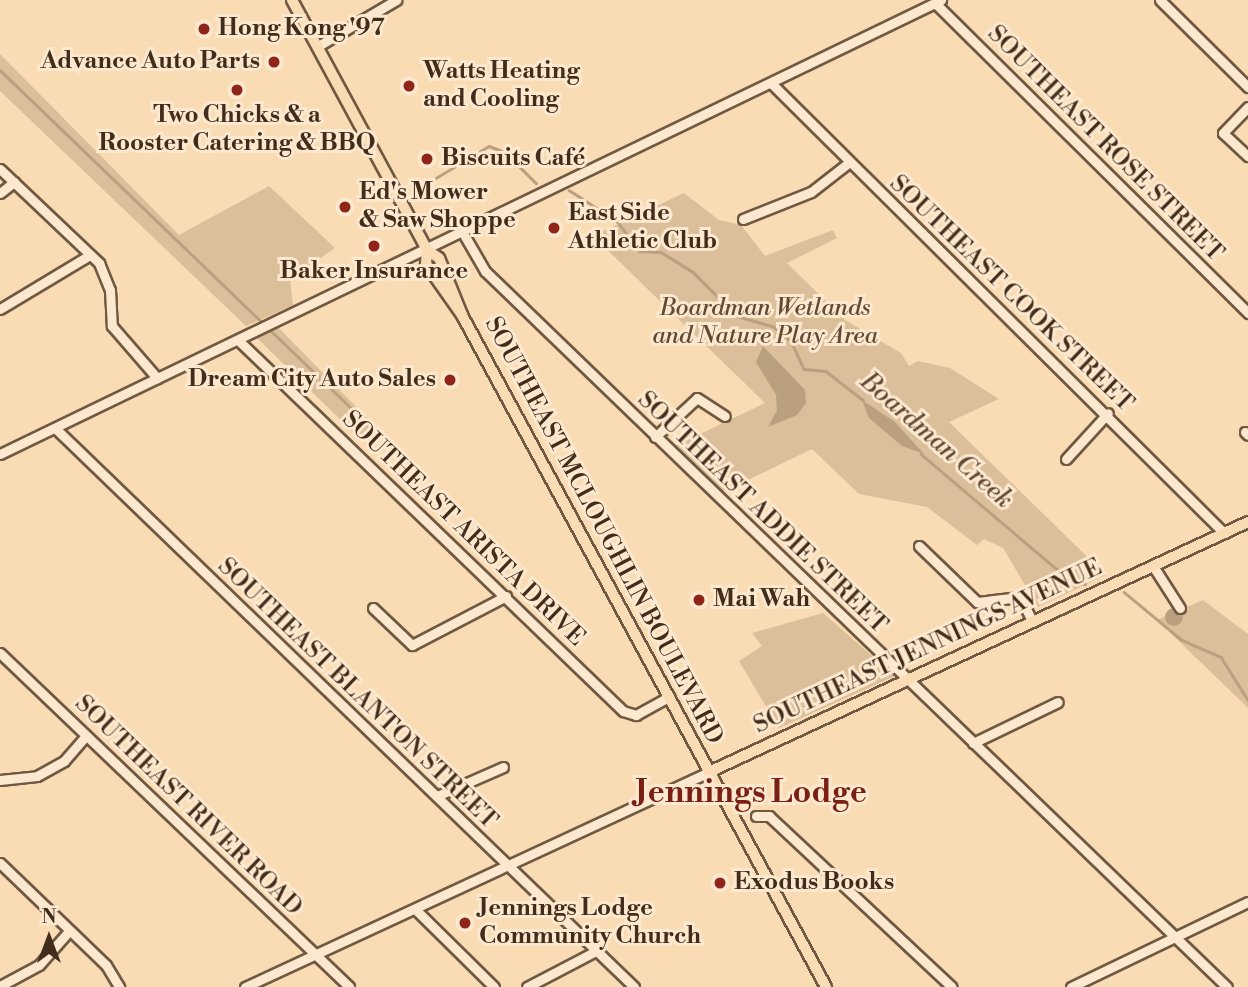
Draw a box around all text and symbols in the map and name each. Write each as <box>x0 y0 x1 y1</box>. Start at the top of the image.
place label: Hong Kong '97 <box>218 15 385 43</box>
street label: SOUTHEAST ROSE STREET <box>981 20 1229 268</box>
marker: Hong Kong '97 <box>196 21 212 37</box>
place label: Advance Auto Parts <box>40 48 260 76</box>
marker: Advance Auto Parts <box>266 54 282 70</box>
place label: Watts Heating and Cooling <box>423 58 580 114</box>
marker: Watts Heating and Cooling <box>401 78 417 94</box>
marker: Two Chicks & a Rooster Catering & BBQ <box>229 82 245 98</box>
place label: Two Chicks & a Rooster Catering & BBQ <box>98 102 376 158</box>
place label: Biscuits Café <box>441 145 585 173</box>
marker: Biscuits Café <box>419 151 435 167</box>
street label: SOUTHEAST COOK STREET <box>883 170 1139 418</box>
place label: Ed's Mower & Saw Shoppe <box>359 179 516 235</box>
marker: Ed's Mower & Saw Shoppe <box>337 199 353 215</box>
place label: East Side Athletic Club <box>568 200 717 256</box>
marker: East Side Athletic Club <box>546 220 562 236</box>
marker: Baker Insurance <box>366 238 382 254</box>
place label: Baker Insurance <box>280 258 468 286</box>
park label: Boardman Wetlands and Nature Play Area <box>652 295 878 351</box>
street label: SOUTHEAST MCLOUGHLIN BOULEVARD <box>478 312 728 750</box>
place label: Dream City Auto Sales <box>188 366 436 394</box>
water label: Boardman Creek <box>853 366 1019 516</box>
marker: Dream City Auto Sales <box>442 372 458 388</box>
street label: SOUTHEAST ADDIE STREET <box>631 386 893 640</box>
street label: SOUTHEAST ARISTA DRIVE <box>336 405 590 653</box>
street label: SOUTHEAST BLANTON STREET <box>211 552 503 836</box>
street label: SOUTHEAST JENNINGS AVENUE <box>749 554 1107 740</box>
place label: Mai Wah <box>713 586 810 614</box>
marker: Mai Wah <box>691 592 707 608</box>
street label: SOUTHEAST RIVER ROAD <box>68 690 308 922</box>
district label: Jennings Lodge <box>635 773 867 811</box>
place label: Exodus Books <box>734 869 894 897</box>
marker: Exodus Books <box>712 875 728 891</box>
place label: Jennings Lodge Community Church <box>479 895 701 951</box>
north arrow <box>14 903 84 973</box>
text: N <box>41 905 57 929</box>
marker: Jennings Lodge Community Church <box>457 915 473 931</box>

